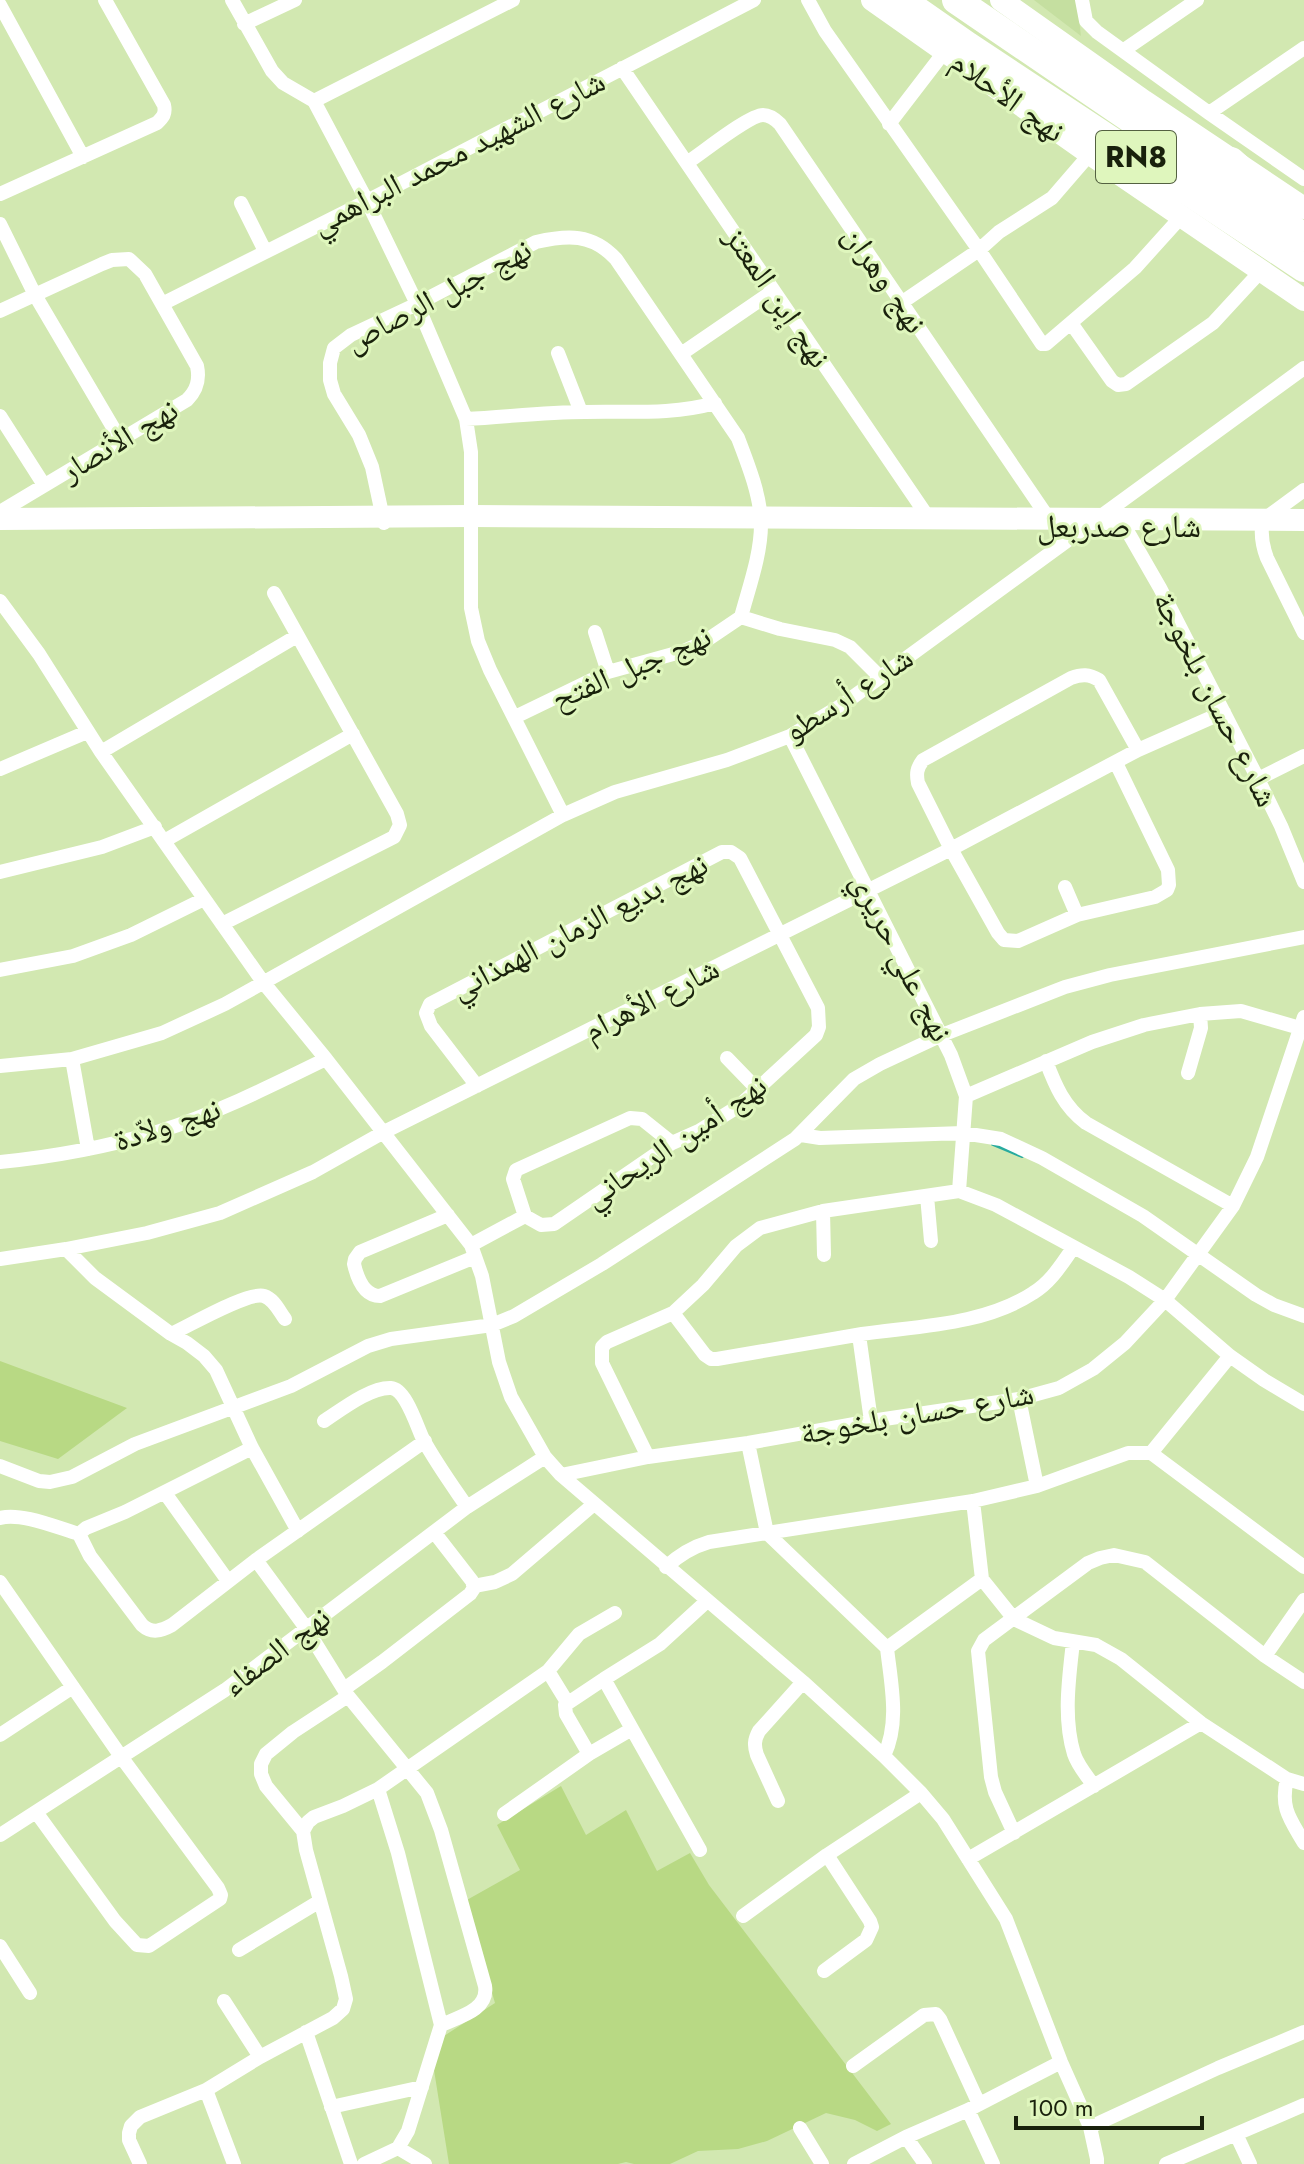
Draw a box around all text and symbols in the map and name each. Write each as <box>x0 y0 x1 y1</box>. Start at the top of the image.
street label: نهج الأحلام <box>941 39 1075 153</box>
street label: شارع الشهيد محمد البراهمي <box>303 58 614 248</box>
road number: RN8 <box>1096 131 1176 183</box>
street label: نهج وهران <box>832 215 938 343</box>
street label: نهج إبن المعتز <box>713 216 842 377</box>
street label: نهج جبل الرصاص <box>336 226 540 364</box>
street label: نهج الأنصار <box>50 387 187 494</box>
street label: شارع صدربعل <box>1037 503 1201 549</box>
street label: شارع حسان بلخوجة <box>1142 583 1290 815</box>
street label: نهج جبل الفتح <box>544 613 718 721</box>
street label: شارع أرسطو <box>774 635 922 753</box>
street label: نهج بديع الزمان الهمذاني <box>442 841 717 1013</box>
street label: نهج علي حريري <box>838 864 964 1051</box>
street label: شارع الأهرام <box>575 945 727 1053</box>
street label: نهج أمين الريحاني <box>574 1063 777 1221</box>
street label: نهج ولاّدة <box>108 1085 226 1163</box>
street label: شارع حسان بلخوجة <box>797 1370 1037 1456</box>
street label: نهج الصفاء <box>212 1595 340 1707</box>
scale bar <box>1016 2080 1202 2130</box>
text: 100 m <box>1028 2090 1094 2125</box>

